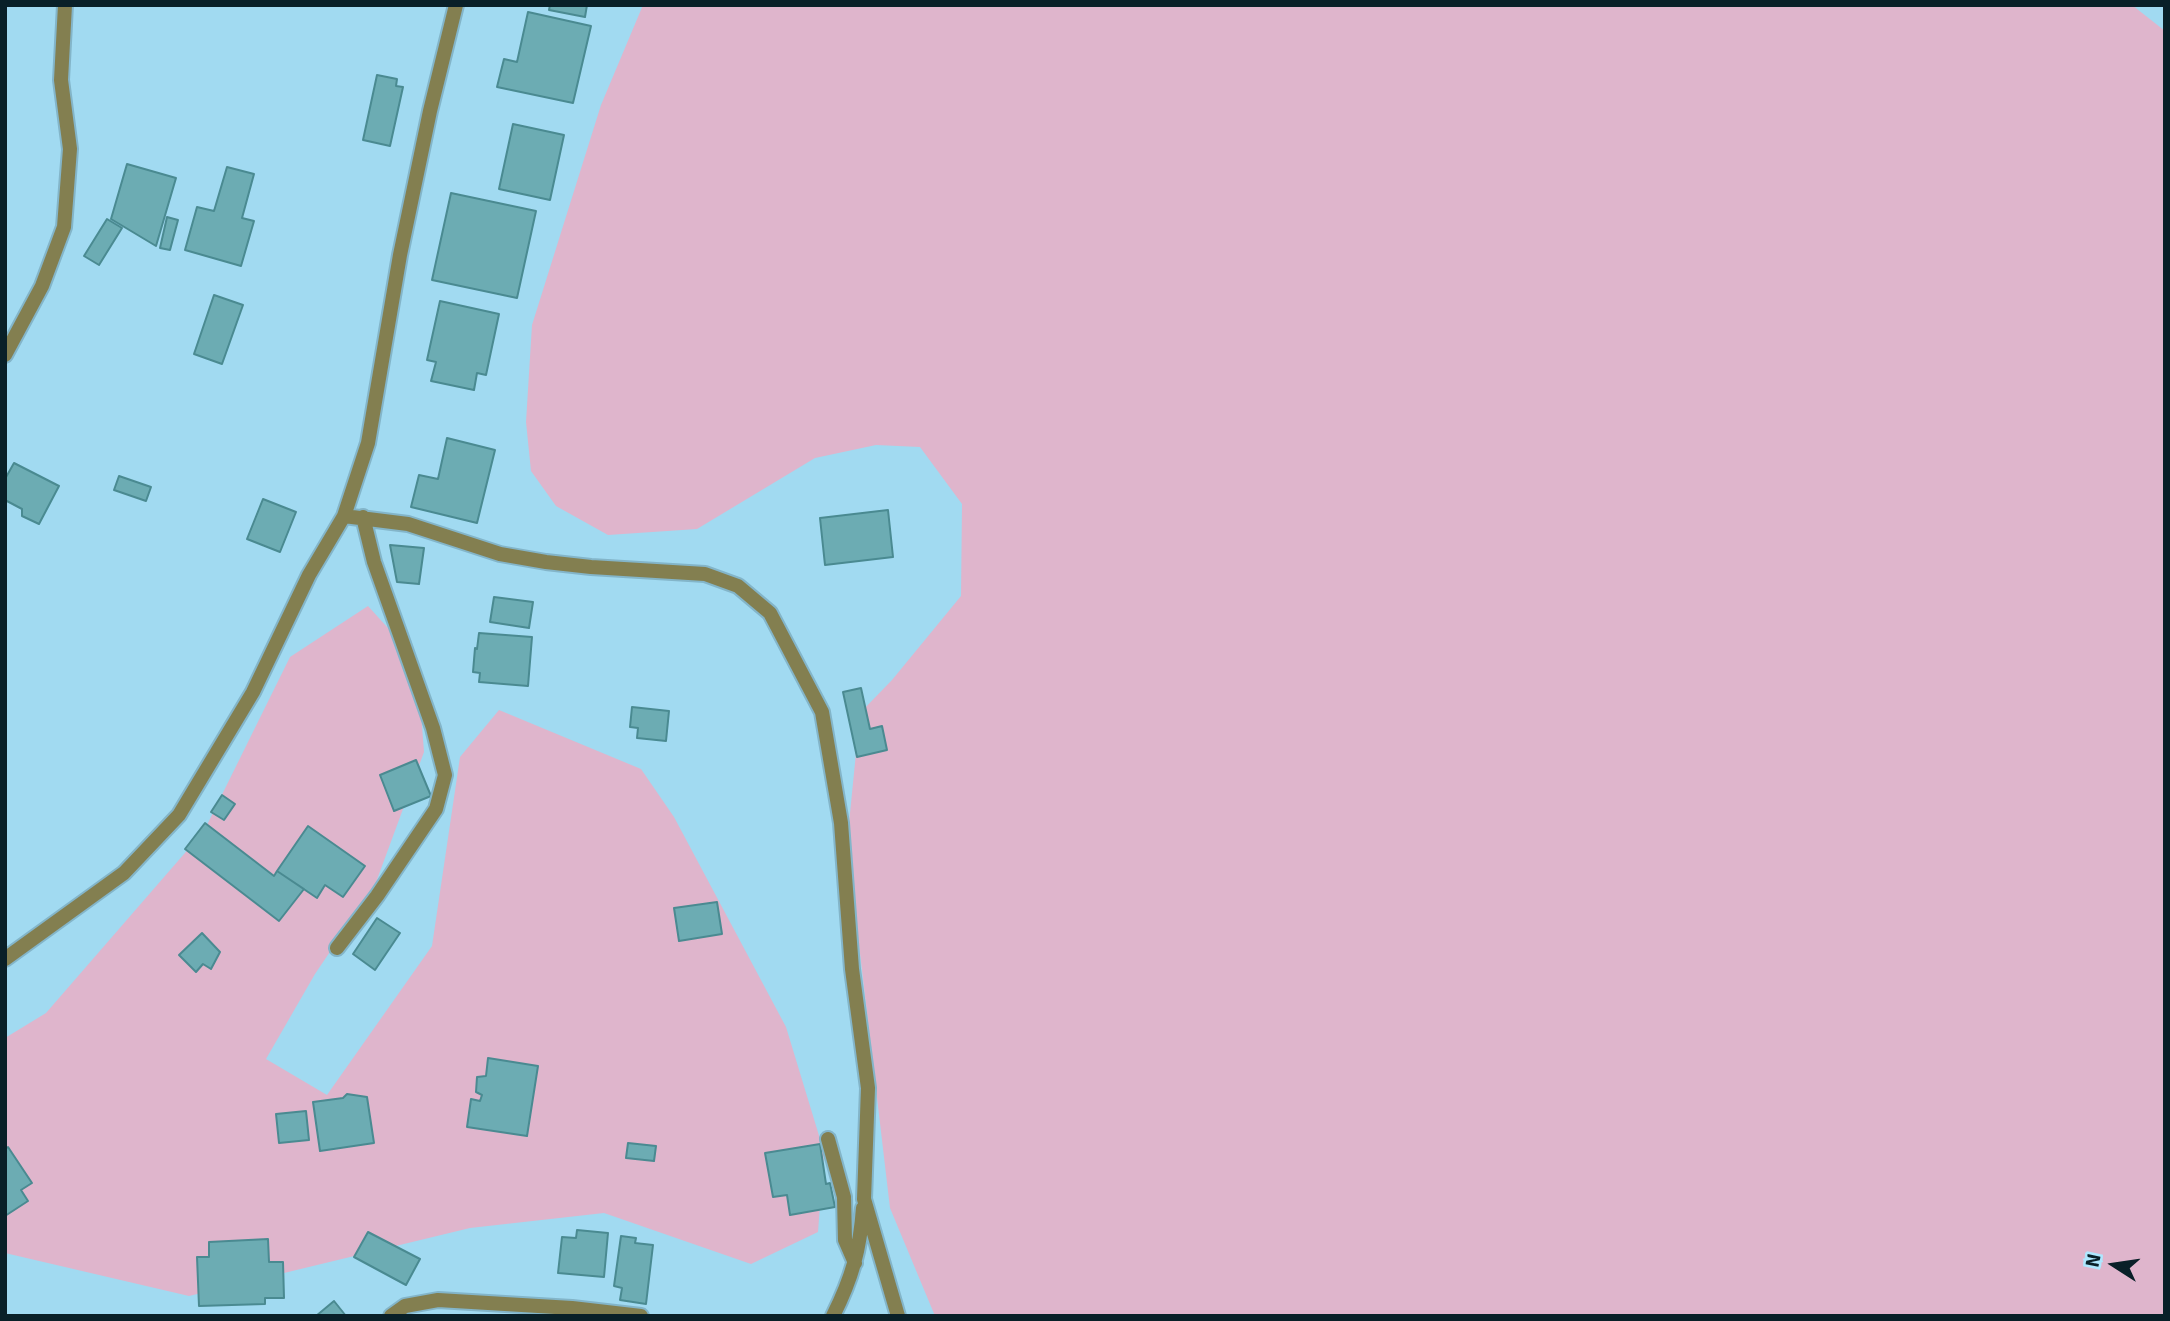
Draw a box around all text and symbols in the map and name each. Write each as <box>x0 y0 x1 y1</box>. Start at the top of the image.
north arrow <box>2079 1230 2149 1300</box>
text: N <box>2080 1252 2107 1270</box>

